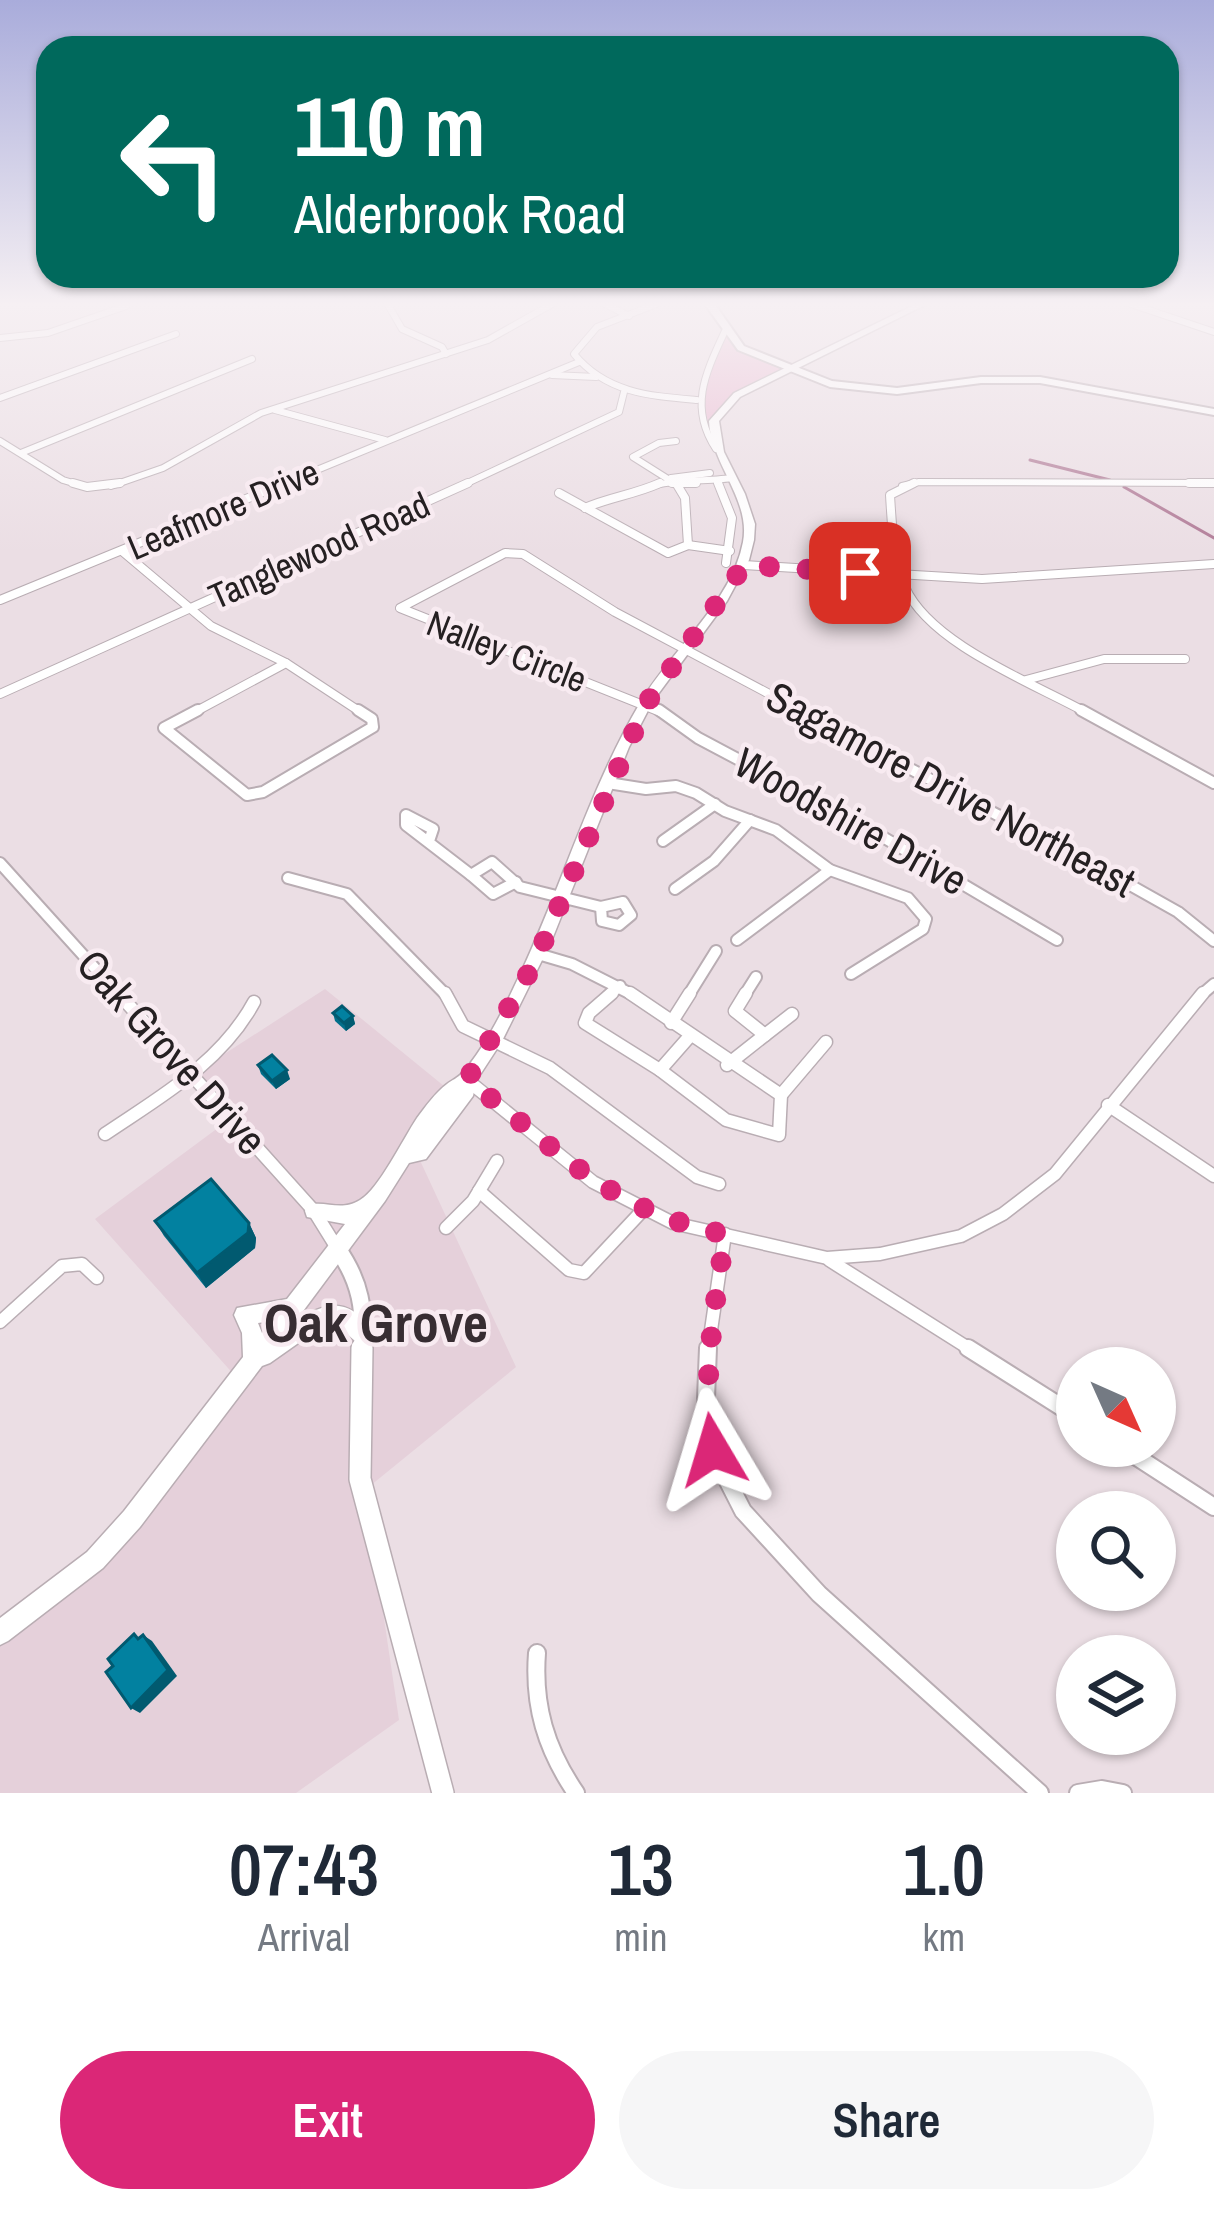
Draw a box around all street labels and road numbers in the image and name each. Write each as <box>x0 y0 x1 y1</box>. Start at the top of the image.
street label: Leafmore Drive <box>120 447 326 571</box>
street label: Tanglewood Road <box>201 480 437 620</box>
street label: Nalley Circle <box>420 599 594 703</box>
street label: Sagamore Drive Northeast <box>757 668 1145 910</box>
street label: Woodshire Drive <box>725 734 977 908</box>
street label: Oak Grove Drive <box>65 937 279 1167</box>

